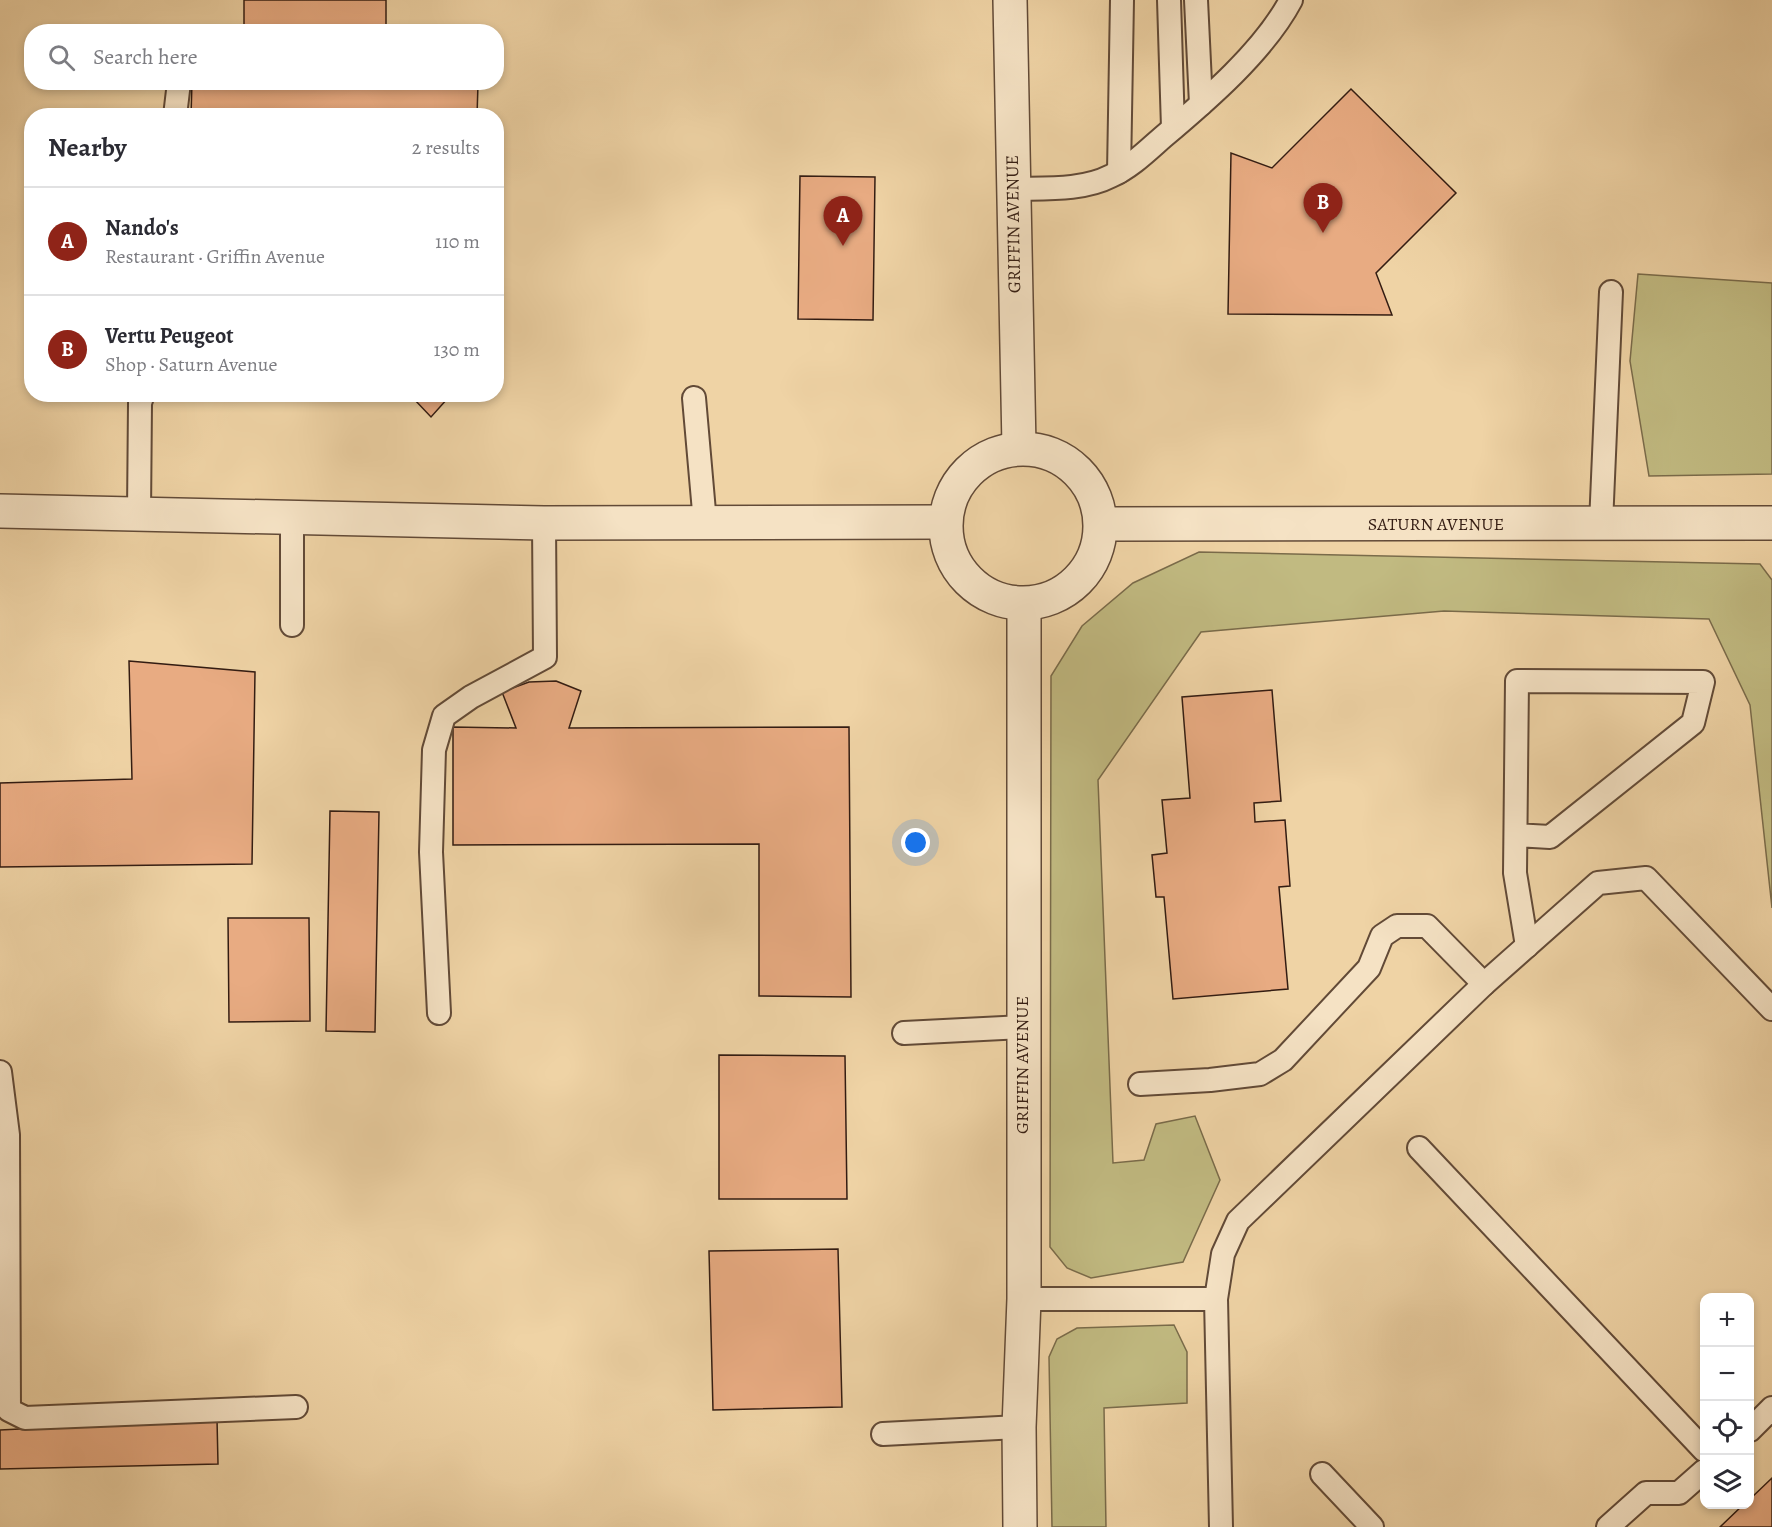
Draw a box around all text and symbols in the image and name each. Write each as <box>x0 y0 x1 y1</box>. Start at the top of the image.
search box <box>24 24 504 90</box>
icon: search <box>45 41 78 74</box>
text: Search here <box>93 42 198 72</box>
text: Nearby <box>48 130 127 165</box>
text: 2 results <box>412 134 480 161</box>
street label: GRIFFIN AVENUE <box>1000 155 1026 293</box>
pin: B <box>1304 184 1342 233</box>
pin: A <box>824 196 862 246</box>
text: Nando's <box>105 213 179 243</box>
text: A <box>61 228 74 255</box>
text: 110 m <box>435 228 480 255</box>
text: Restaurant · Griffin Avenue <box>105 243 325 270</box>
text: Vertu Peugeot <box>105 321 234 351</box>
text: B <box>61 336 74 363</box>
text: 130 m <box>434 336 480 363</box>
text: Shop · Saturn Avenue <box>105 351 278 378</box>
street label: SATURN AVENUE <box>1368 512 1504 536</box>
your location <box>901 828 930 857</box>
street label: GRIFFIN AVENUE <box>1010 996 1034 1134</box>
map controls <box>1700 1293 1754 1509</box>
button: + <box>1700 1293 1754 1347</box>
button: − <box>1700 1347 1754 1401</box>
button: locate <box>1700 1401 1754 1455</box>
button: layers <box>1700 1455 1754 1509</box>

